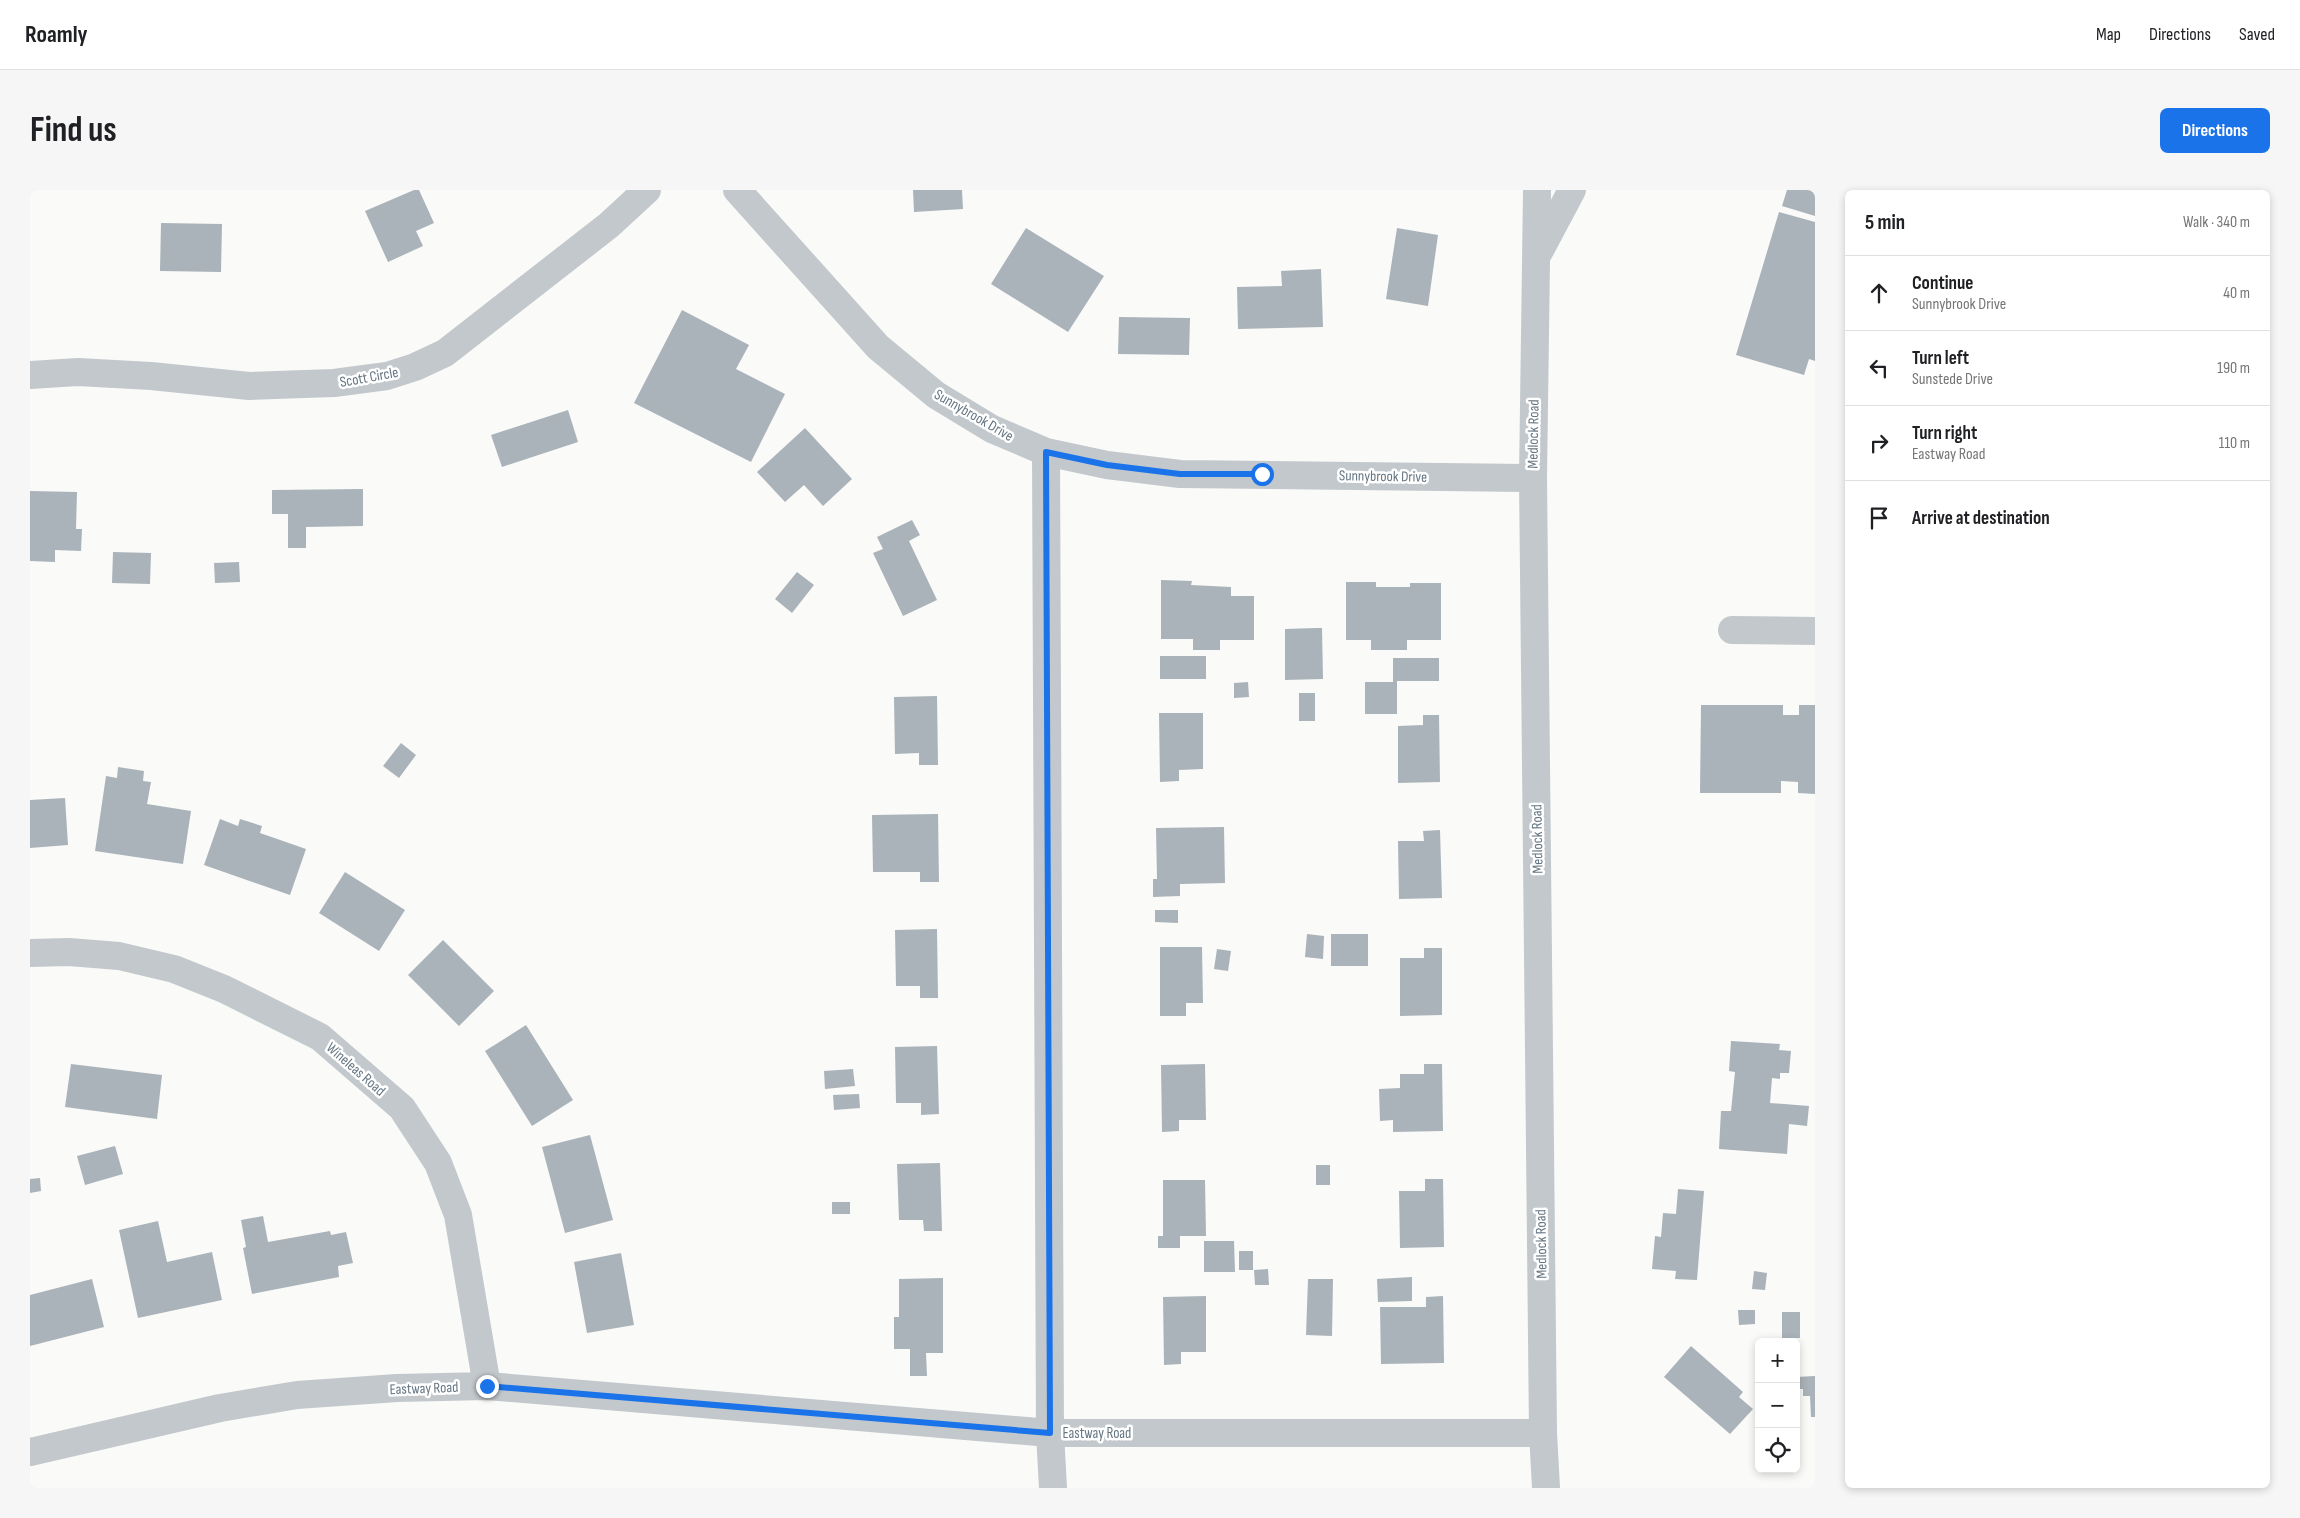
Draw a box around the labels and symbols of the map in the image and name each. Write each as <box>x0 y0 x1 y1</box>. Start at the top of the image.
street label: Scott Circle <box>338 363 400 392</box>
street label: Sunnybrook Drive <box>931 385 1017 446</box>
street label: Medlock Road <box>1523 399 1544 469</box>
route start <box>1251 463 1274 486</box>
street label: Sunnybrook Drive <box>1339 466 1427 487</box>
street label: Medlock Road <box>1527 804 1548 874</box>
street label: Wineleas Road <box>322 1038 389 1100</box>
street label: Medlock Road <box>1531 1209 1552 1279</box>
route end <box>476 1375 499 1398</box>
street label: Eastway Road <box>389 1378 459 1399</box>
street label: Eastway Road <box>1063 1424 1131 1443</box>

